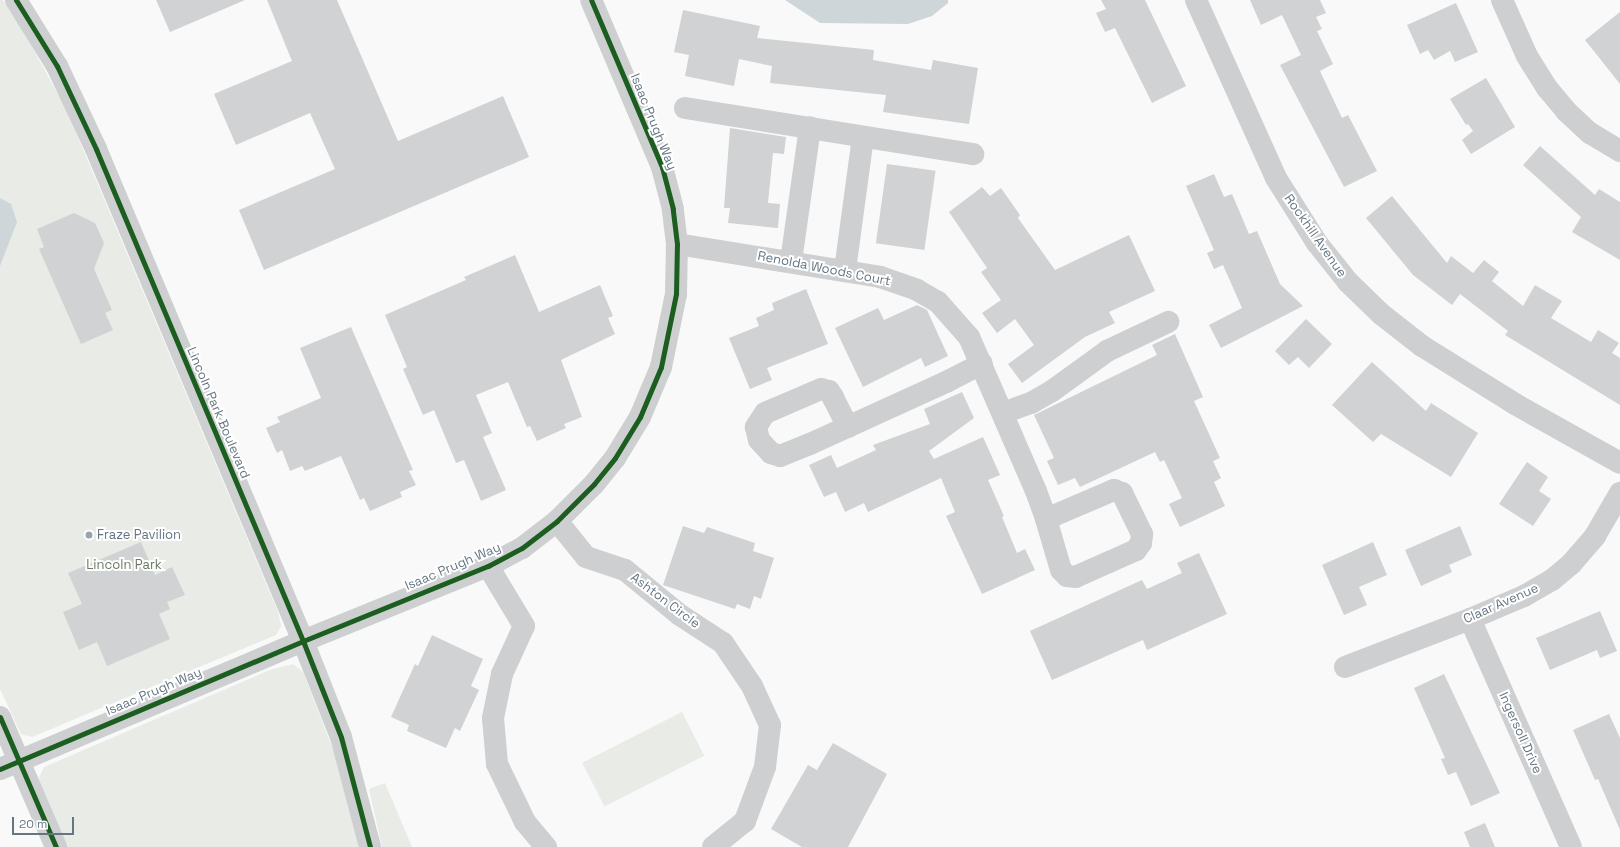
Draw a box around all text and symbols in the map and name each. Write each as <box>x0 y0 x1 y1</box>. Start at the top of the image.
street label: Isaac Prugh Way <box>627 71 679 173</box>
street label: Rockhill Avenue <box>1281 191 1349 281</box>
street label: Renolda Woods Court <box>756 248 892 290</box>
street label: Lincoln Park Boulevard <box>183 345 253 481</box>
place label: Fraze Pavilion <box>97 527 181 543</box>
marker: Fraze Pavilion <box>84 530 94 540</box>
street label: Isaac Prugh Way <box>403 540 503 594</box>
park label: Lincoln Park <box>86 557 162 573</box>
street label: Ashton Circle <box>627 570 703 632</box>
street label: Claar Avenue <box>1461 580 1541 628</box>
street label: Isaac Prugh Way <box>104 665 204 719</box>
street label: Ingersoll Drive <box>1495 690 1545 776</box>
scale bar <box>14 809 76 835</box>
text: 20 m <box>19 816 47 832</box>

